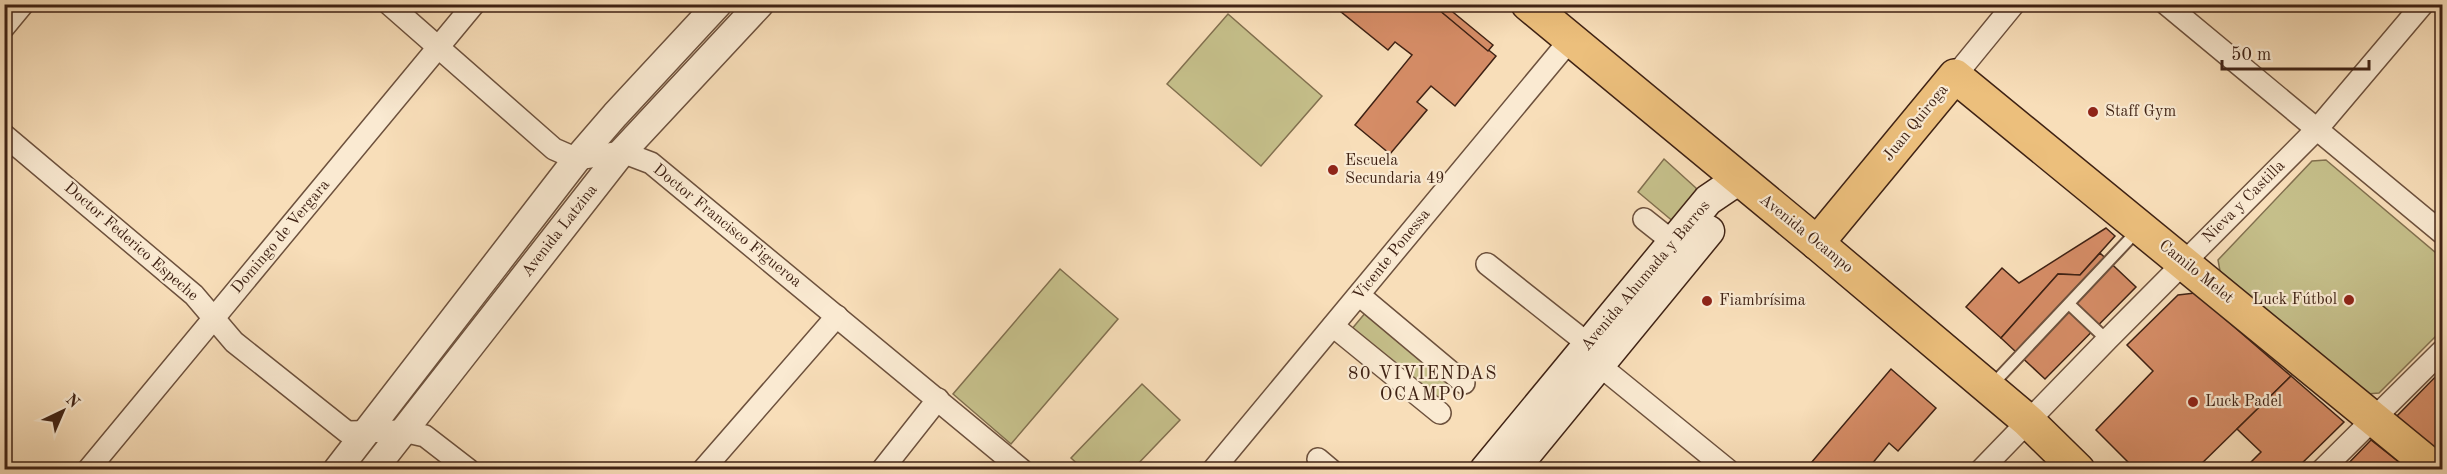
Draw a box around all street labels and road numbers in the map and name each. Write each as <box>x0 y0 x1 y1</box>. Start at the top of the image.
street label: Juan Quiroga <box>1880 82 1952 164</box>
street label: Nieva y Castilla <box>2200 158 2288 246</box>
street label: Doctor Francisco Figueroa <box>650 161 804 291</box>
street label: Domingo de Vergara <box>229 177 333 297</box>
street label: Doctor Federico Espeche <box>61 180 201 304</box>
street label: Avenida Latzina <box>519 182 601 280</box>
street label: Avenida Ocampo <box>1756 192 1856 276</box>
street label: Avenida Ahumada y Barros <box>1579 198 1713 354</box>
street label: Vicente Ponessa <box>1350 206 1434 304</box>
street label: Camilo Melet <box>2156 237 2236 307</box>

